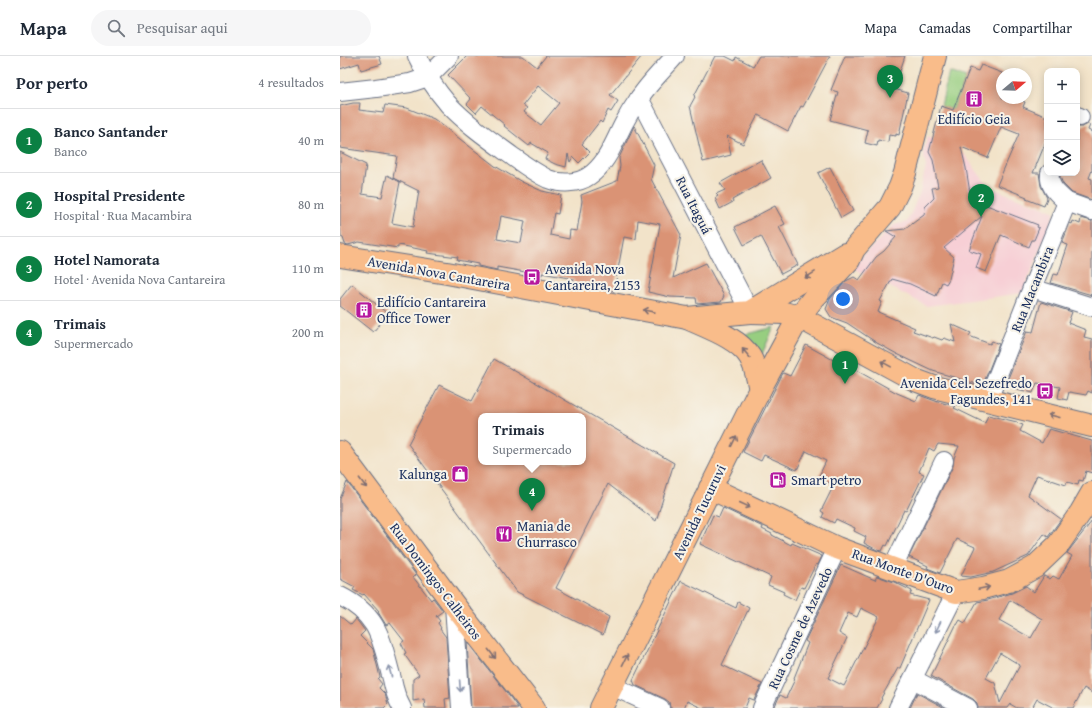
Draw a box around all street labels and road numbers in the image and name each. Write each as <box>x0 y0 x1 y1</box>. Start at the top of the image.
street label: Rua Itaguá <box>671 173 717 238</box>
street label: Rua Macambira <box>1006 243 1058 335</box>
street label: Avenida Nova Cantareira <box>366 251 512 295</box>
street label: Avenida Tucuruvi <box>667 461 731 563</box>
street label: Rua Domingos Calheiros <box>385 518 487 644</box>
street label: Rua Monte D'Ouro <box>849 543 957 599</box>
street label: Rua Cosme de Azevedo <box>763 564 837 692</box>

